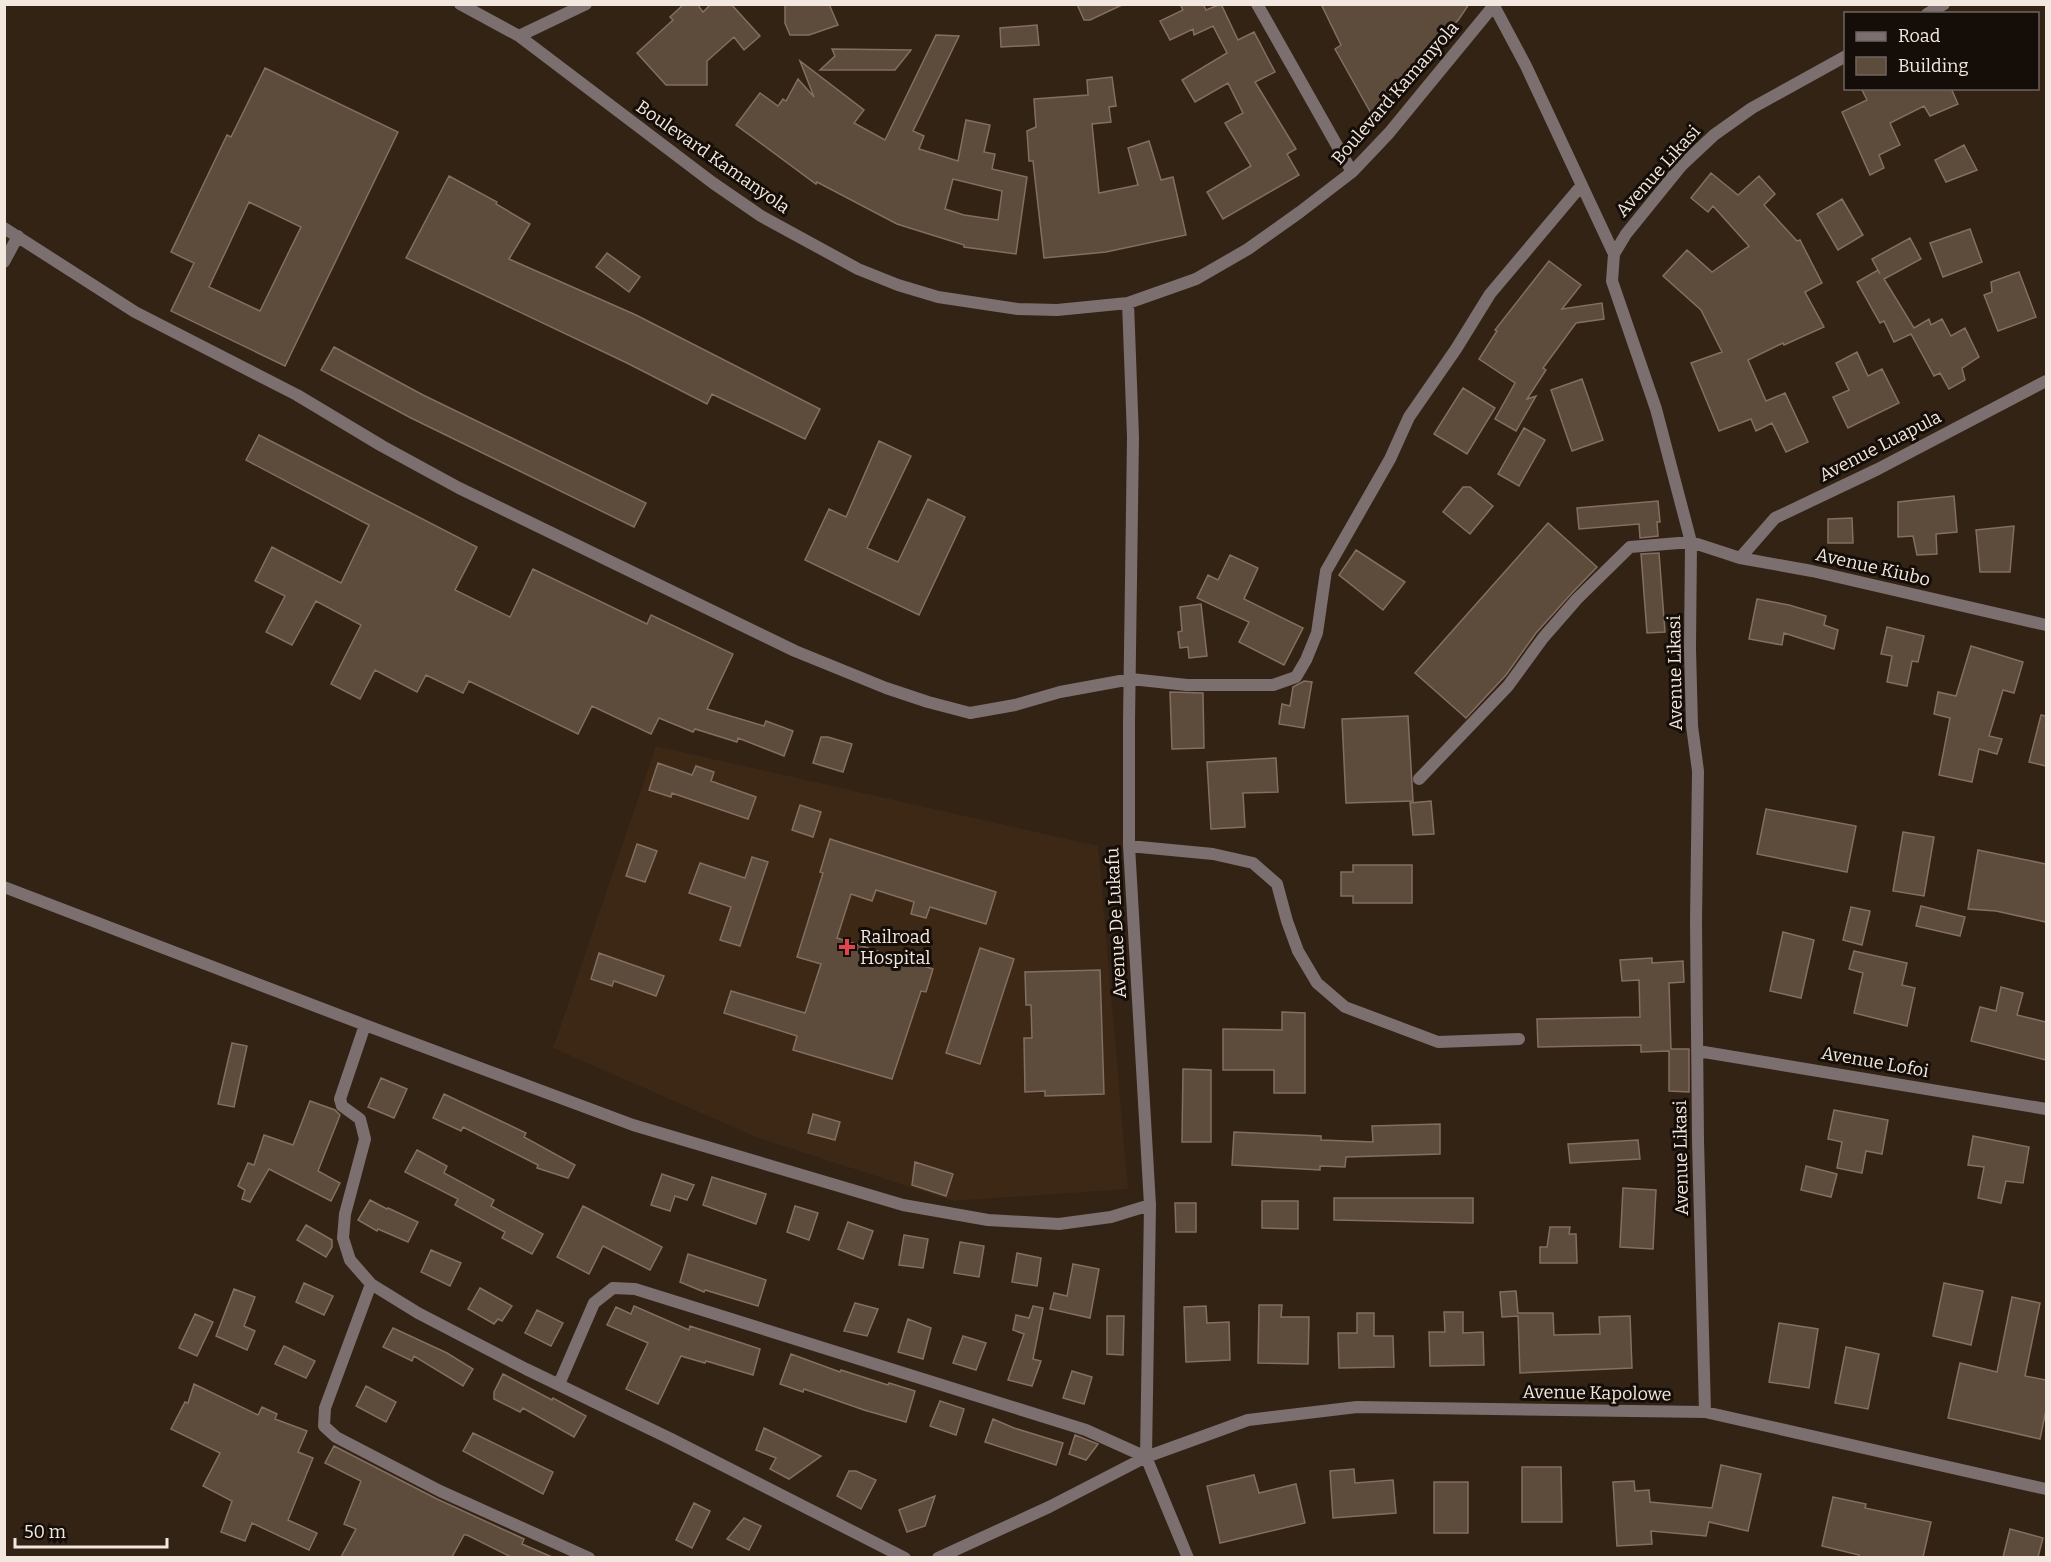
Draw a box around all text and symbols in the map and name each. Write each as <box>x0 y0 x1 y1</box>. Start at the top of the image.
legend <box>1844 12 2039 90</box>
street label: Boulevard Kamanyola <box>1327 17 1463 169</box>
text: Road <box>1898 25 1941 47</box>
text: Building <box>1898 55 1969 77</box>
street label: Boulevard Kamanyola <box>632 96 794 218</box>
street label: Avenue Likasi <box>1611 121 1705 221</box>
street label: Avenue Luapula <box>1815 406 1945 486</box>
street label: Avenue Kiubo <box>1814 543 1932 591</box>
street label: Avenue Likasi <box>1663 615 1687 731</box>
street label: Avenue De Lukafu <box>1101 847 1131 999</box>
place label: Railroad Hospital <box>860 926 931 969</box>
marker: Railroad Hospital <box>838 938 856 956</box>
street label: Avenue Lofoi <box>1820 1042 1930 1082</box>
street label: Avenue Likasi <box>1669 1100 1693 1216</box>
street label: Avenue Kapolowe <box>1522 1381 1672 1405</box>
scale bar <box>15 1511 166 1549</box>
text: 50 m <box>24 1521 66 1543</box>

